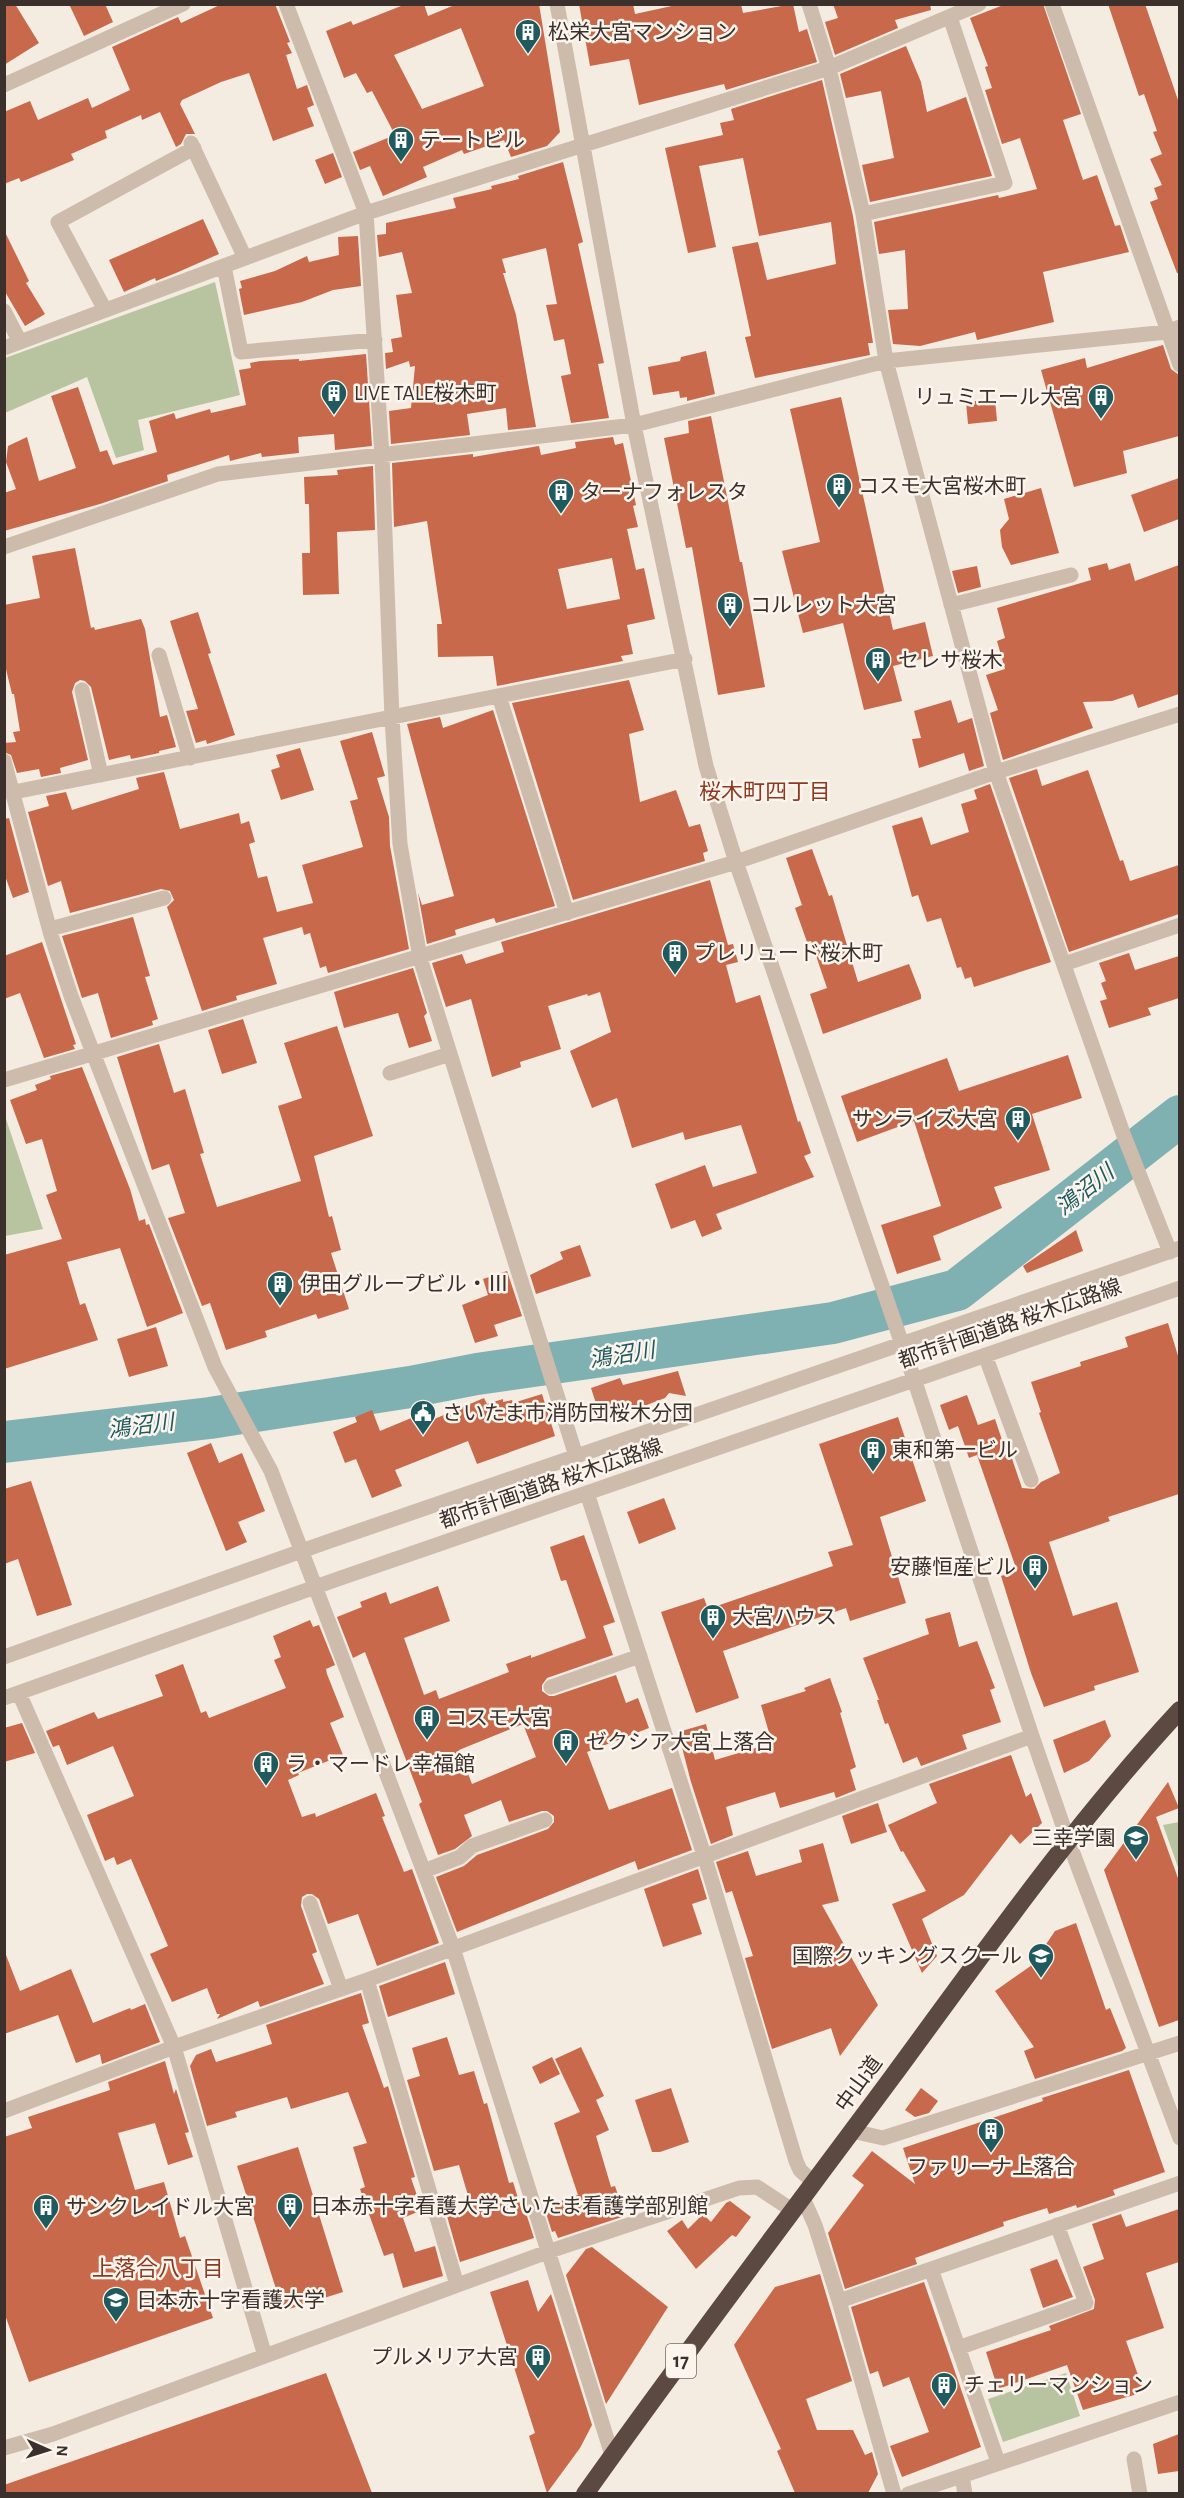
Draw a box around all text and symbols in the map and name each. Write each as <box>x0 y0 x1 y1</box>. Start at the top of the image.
building icon: 松栄大宮マンション <box>513 17 543 55</box>
place label: 松栄大宮マンション <box>548 21 737 43</box>
building icon: テートビル <box>386 125 416 163</box>
place label: テートビル <box>420 129 525 151</box>
building icon: LIVE TALE桜木町 <box>319 378 349 416</box>
place label: LIVE TALE桜木町 <box>354 382 497 404</box>
building icon: リュミエール大宮 <box>1086 382 1116 420</box>
place label: リュミエール大宮 <box>914 386 1082 408</box>
building icon: コスモ大宮桜木町 <box>824 471 854 509</box>
place label: コスモ大宮桜木町 <box>858 475 1026 497</box>
building icon: ターナフォレスタ <box>546 477 576 515</box>
place label: ターナフォレスタ <box>580 481 748 503</box>
building icon: コルレット大宮 <box>715 590 745 628</box>
place label: コルレット大宮 <box>750 594 897 616</box>
building icon: セレサ桜木 <box>863 645 893 683</box>
place label: セレサ桜木 <box>898 649 1003 671</box>
district label: 桜木町四丁目 <box>699 780 831 803</box>
building icon: プレリュード桜木町 <box>660 938 690 976</box>
place label: プレリュード桜木町 <box>694 942 883 964</box>
building icon: サンライズ大宮 <box>1003 1104 1033 1142</box>
place label: サンライズ大宮 <box>852 1107 998 1130</box>
water label: 鴻沼川 <box>1052 1159 1119 1219</box>
building icon: 伊田グループビル・Ⅲ <box>265 1269 295 1307</box>
place label: 伊田グループビル・Ⅲ <box>300 1273 509 1295</box>
street label: 都市計画道路 桜木広路線 <box>895 1275 1124 1372</box>
water label: 鴻沼川 <box>588 1338 658 1371</box>
public building icon: さいたま市消防団桜木分団 <box>408 1398 438 1436</box>
place label: さいたま市消防団桜木分団 <box>442 1402 693 1424</box>
water label: 鴻沼川 <box>107 1410 177 1441</box>
street label: 都市計画道路 桜木広路線 <box>436 1435 665 1532</box>
building icon: 東和第一ビル <box>858 1435 888 1473</box>
place label: 東和第一ビル <box>892 1439 1018 1461</box>
building icon: 安藤恒産ビル <box>1020 1552 1050 1590</box>
place label: 安藤恒産ビル <box>890 1556 1016 1578</box>
building icon: 大宮ハウス <box>698 1602 728 1640</box>
place label: 大宮ハウス <box>732 1606 837 1628</box>
building icon: コスモ大宮 <box>412 1703 442 1741</box>
place label: コスモ大宮 <box>446 1707 551 1729</box>
building icon: ゼクシア大宮上落合 <box>551 1727 581 1765</box>
place label: ゼクシア大宮上落合 <box>586 1731 775 1753</box>
building icon: ラ・マードレ幸福館 <box>251 1749 281 1787</box>
place label: ラ・マードレ幸福館 <box>286 1753 475 1775</box>
school or university icon: 三幸学園 <box>1121 1823 1151 1861</box>
place label: 三幸学園 <box>1032 1827 1116 1849</box>
school or university icon: 国際クッキングスクール <box>1026 1941 1056 1979</box>
place label: 国際クッキングスクール <box>792 1945 1022 1967</box>
street label: 中山道 <box>831 2052 886 2116</box>
building icon: ファリーナ上落合 <box>976 2116 1006 2154</box>
place label: ファリーナ上落合 <box>907 2156 1075 2178</box>
building icon: 日本赤十字看護大学さいたま看護学部別館 <box>275 2191 305 2229</box>
building icon: サンクレイドル大宮 <box>31 2192 61 2230</box>
place label: 日本赤十字看護大学さいたま看護学部別館 <box>310 2195 708 2217</box>
place label: サンクレイドル大宮 <box>66 2196 255 2218</box>
district label: 上落合八丁目 <box>92 2257 224 2280</box>
school or university icon: 日本赤十字看護大学 <box>101 2285 131 2323</box>
place label: 日本赤十字看護大学 <box>136 2289 325 2311</box>
building icon: プルメリア大宮 <box>523 2342 553 2380</box>
road number: 17 <box>666 2344 696 2378</box>
place label: プルメリア大宮 <box>371 2346 518 2368</box>
building icon: チェリーマンション <box>929 2370 959 2408</box>
place label: チェリーマンション <box>964 2375 1153 2396</box>
north arrow <box>18 2420 78 2480</box>
text: N <box>54 2445 70 2457</box>

